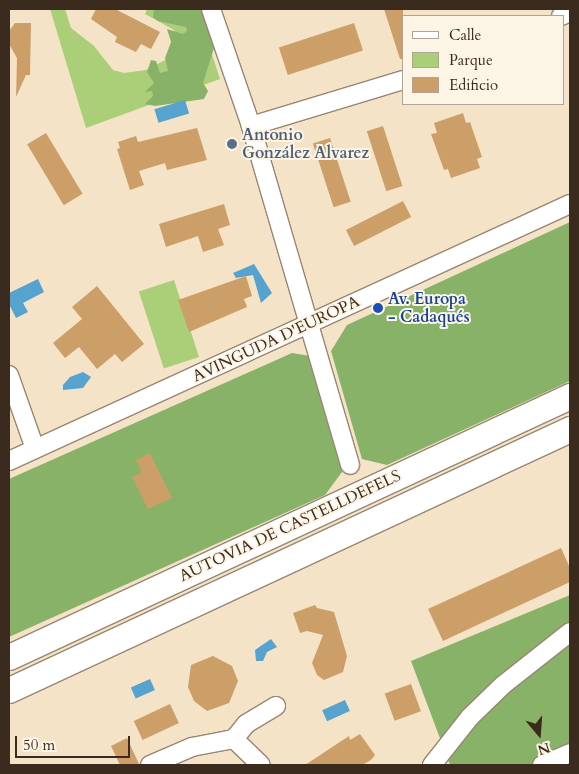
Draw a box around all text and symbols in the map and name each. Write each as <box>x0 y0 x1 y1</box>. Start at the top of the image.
legend <box>402 15 564 105</box>
text: Calle <box>449 25 481 45</box>
text: Parque <box>449 50 493 70</box>
text: Edificio <box>449 75 498 95</box>
place label: Antonio González Alvarez <box>242 125 369 163</box>
marker: Antonio González Alvarez <box>226 138 238 150</box>
place label: Av. Europa - Cadaqués <box>388 289 470 327</box>
street label: AVINGUDA D'EUROPA <box>189 292 363 386</box>
marker: Av. Europa - Cadaqués <box>372 302 384 314</box>
street label: AUTOVIA DE CASTELLDEFELS <box>176 466 404 586</box>
north arrow <box>514 709 564 759</box>
scale bar <box>18 726 132 758</box>
text: 50 m <box>23 735 55 755</box>
text: N <box>535 738 553 760</box>

